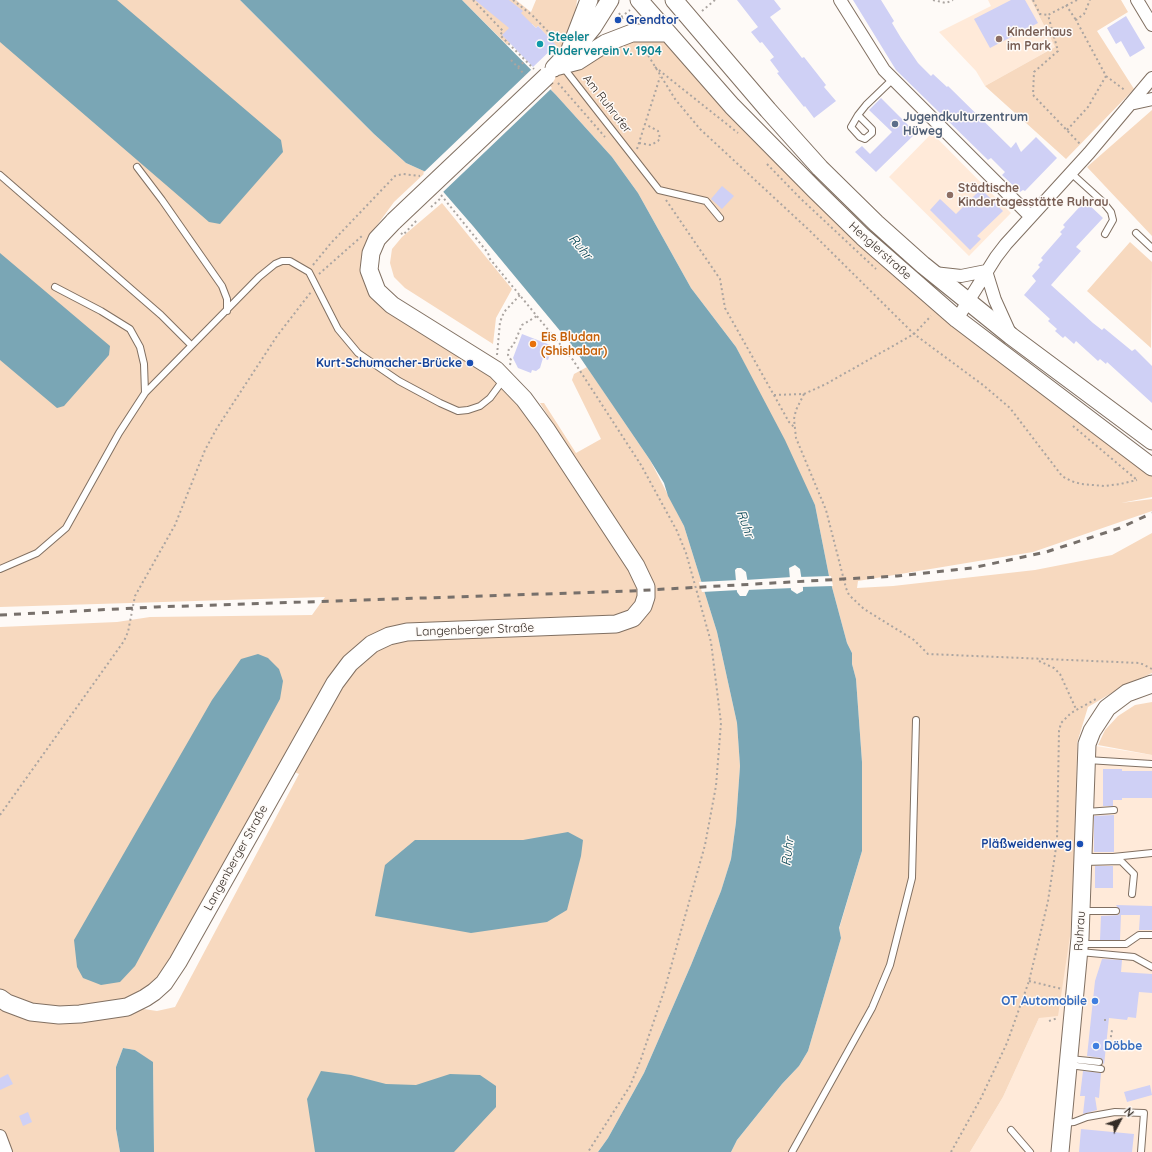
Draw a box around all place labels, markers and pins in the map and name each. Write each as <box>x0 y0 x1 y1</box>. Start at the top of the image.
place label: Grendtor <box>626 13 679 27</box>
marker: Grendtor <box>613 15 623 25</box>
place label: Kinderhaus im Park <box>1007 25 1072 53</box>
place label: Steeler Ruderverein v. 1904 <box>548 30 662 58</box>
marker: Kinderhaus im Park <box>994 34 1004 44</box>
marker: Steeler Ruderverein v. 1904 <box>535 39 545 49</box>
place label: Jugendkulturzentrum Hüweg <box>903 110 1028 138</box>
marker: Jugendkulturzentrum Hüweg <box>890 119 900 129</box>
place label: Städtische Kindertagesstätte Ruhrau <box>958 181 1109 209</box>
marker: Städtische Kindertagesstätte Ruhrau <box>945 190 955 200</box>
place label: Eis Bludan (Shishabar) <box>541 330 607 358</box>
marker: Eis Bludan (Shishabar) <box>528 339 538 349</box>
place label: Kurt-Schumacher-Brücke <box>316 356 462 370</box>
marker: Kurt-Schumacher-Brücke <box>465 358 475 368</box>
place label: Pläßweidenweg <box>981 837 1072 851</box>
marker: Pläßweidenweg <box>1075 839 1085 849</box>
place label: OT Automobile <box>1001 994 1087 1008</box>
marker: OT Automobile <box>1090 996 1100 1006</box>
place label: Döbbe <box>1104 1039 1142 1053</box>
marker: Döbbe <box>1091 1041 1101 1051</box>

